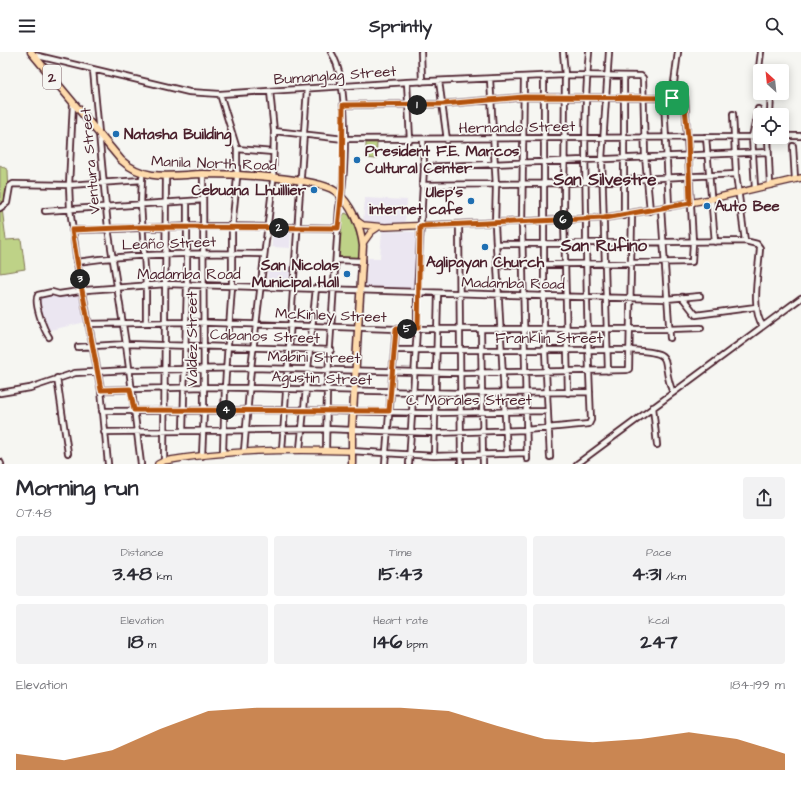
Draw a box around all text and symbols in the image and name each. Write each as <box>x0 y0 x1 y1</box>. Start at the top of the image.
text: Sprintly <box>369 14 432 39</box>
icon: menu <box>16 15 38 37</box>
icon: search <box>763 15 785 37</box>
street label: Bumanglag Street <box>273 61 397 91</box>
north arrow <box>753 64 789 100</box>
map controls <box>753 64 789 144</box>
road number: 2 <box>43 65 61 89</box>
pin <box>655 81 689 115</box>
icon: arrive <box>661 87 683 109</box>
pin: 1 <box>407 95 427 115</box>
text: 1 <box>416 97 418 112</box>
street label: Ventura Street <box>75 107 106 215</box>
button: locate <box>753 108 789 144</box>
street label: Hernando Street <box>459 116 575 139</box>
place label: Natasha Building <box>124 124 232 147</box>
marker: Natasha Building <box>111 129 121 139</box>
place label: President F.E. Marcos Cultural Center <box>365 141 520 179</box>
street label: Manila North Road <box>151 151 278 176</box>
marker: President F.E. Marcos Cultural Center <box>352 155 362 165</box>
district label: San Silvestre <box>552 168 657 192</box>
place label: Cebuana Lhuillier <box>191 180 307 201</box>
place label: Ulep's internet cafe <box>369 182 463 220</box>
marker: Cebuana Lhuillier <box>309 185 319 195</box>
marker: Ulep's internet cafe <box>466 196 476 206</box>
place label: Auto Bee <box>715 196 780 217</box>
marker: Auto Bee <box>702 201 712 211</box>
pin: 6 <box>553 210 573 230</box>
text: 6 <box>560 212 566 227</box>
pin: 2 <box>269 218 289 238</box>
text: 2 <box>276 220 282 235</box>
street label: Leaño Street <box>122 231 217 256</box>
district label: San Rufino <box>560 234 648 258</box>
marker: Aglipayan Church <box>480 242 490 252</box>
place label: Aglipayan Church <box>426 252 545 275</box>
place label: San Nicolas Municipal Hall <box>252 255 340 293</box>
street label: Madamba Road <box>137 264 241 285</box>
pin: 3 <box>70 269 90 289</box>
marker: San Nicolas Municipal Hall <box>342 269 352 279</box>
text: 3 <box>77 271 83 286</box>
street label: Madamba Road <box>461 272 565 295</box>
street label: Valdez Street <box>182 292 203 386</box>
street label: McKinley Street <box>275 303 387 329</box>
pin: 5 <box>397 319 417 339</box>
text: 5 <box>403 321 411 336</box>
street label: Cabanos Street <box>210 324 320 349</box>
street label: Franklin Street <box>495 328 603 349</box>
street label: Mabini Street <box>267 346 361 369</box>
street label: Agustin Street <box>271 366 373 392</box>
street label: C. Morales Street <box>406 390 532 411</box>
pin: 4 <box>216 400 236 420</box>
text: 4 <box>222 402 230 417</box>
text: Morning run <box>16 473 139 504</box>
button: share <box>743 477 785 519</box>
text: 07:48 <box>16 504 52 522</box>
text: Distance <box>121 545 164 560</box>
text: Time <box>389 545 412 560</box>
text: Pace <box>646 545 672 560</box>
text: 3.48 <box>113 560 152 588</box>
text: 15:43 <box>379 560 422 588</box>
text: 4:31 <box>632 560 661 588</box>
text: km <box>152 569 172 584</box>
text: /km <box>661 569 686 584</box>
text: Elevation <box>121 613 164 628</box>
text: Heart rate <box>373 613 428 628</box>
text: kcal <box>648 613 669 628</box>
text: 18 <box>128 628 143 656</box>
text: 146 <box>374 628 402 656</box>
text: 247 <box>640 628 678 656</box>
text: m <box>143 637 156 652</box>
text: bpm <box>402 637 427 652</box>
text: Elevation <box>16 676 67 694</box>
text: 184–199 m <box>730 676 785 694</box>

